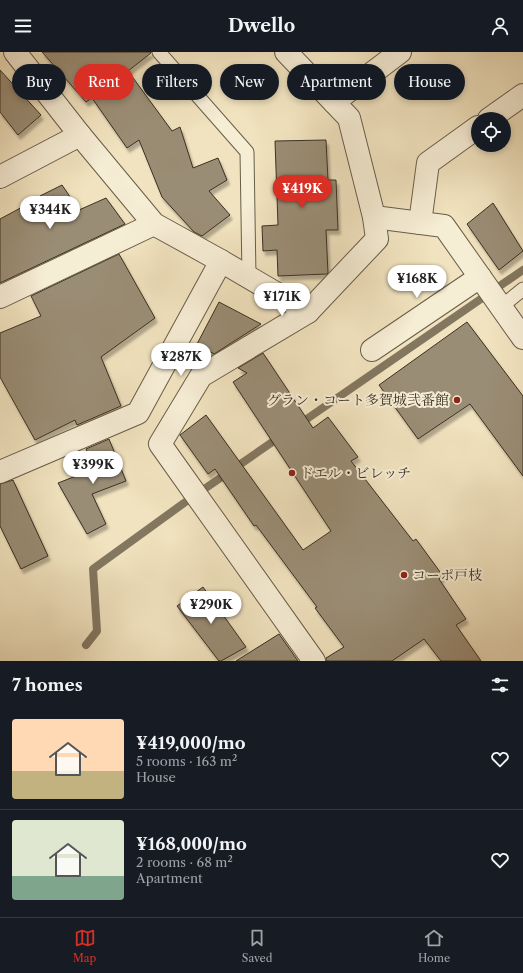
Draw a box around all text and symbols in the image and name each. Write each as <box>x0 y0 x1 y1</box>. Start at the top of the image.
icon: menu <box>12 15 34 37</box>
text: Dwello <box>228 15 295 37</box>
icon: person <box>489 15 511 37</box>
chip: Buy <box>12 64 66 100</box>
chip: Rent <box>74 64 134 100</box>
chip: Filters <box>142 64 212 100</box>
chip: New <box>220 64 279 100</box>
chip: Apartment <box>287 64 386 100</box>
chip: House <box>394 64 465 100</box>
map controls <box>471 112 511 152</box>
button: locate <box>471 112 511 152</box>
pin: ¥419K <box>274 175 330 209</box>
text: ¥419K <box>282 180 322 196</box>
pin: ¥344K <box>22 196 78 230</box>
text: ¥344K <box>29 201 71 217</box>
pin: ¥168K <box>389 265 445 299</box>
text: ¥168K <box>397 270 437 286</box>
pin: ¥171K <box>254 283 310 317</box>
text: ¥171K <box>263 288 301 304</box>
pin: ¥287K <box>153 343 209 377</box>
text: ¥287K <box>160 348 202 364</box>
place label: グラン・コート多賀城弐番館 <box>267 391 449 409</box>
marker: グラン・コート多賀城弐番館 <box>452 395 462 405</box>
pin: ¥399K <box>65 451 121 485</box>
text: ¥399K <box>72 456 114 472</box>
place label: ドエル・ビレッチ <box>300 464 411 482</box>
marker: ドエル・ビレッチ <box>287 468 297 478</box>
place label: コーポ戸枝 <box>412 566 482 584</box>
marker: コーポ戸枝 <box>399 570 409 580</box>
pin: ¥290K <box>183 591 239 625</box>
text: ¥290K <box>189 596 233 612</box>
icon: filters <box>489 674 511 696</box>
text: 7 homes <box>12 675 83 695</box>
text: ¥419,000/mo <box>136 733 246 753</box>
icon: home <box>44 735 92 783</box>
icon: heart <box>489 748 511 770</box>
text: 5 rooms · 163 m² <box>136 753 237 769</box>
text: House <box>136 769 176 785</box>
text: ¥168,000/mo <box>136 834 247 854</box>
icon: home <box>44 836 92 884</box>
icon: heart <box>489 849 511 871</box>
text: 2 rooms · 68 m² <box>136 854 233 870</box>
text: Apartment <box>136 870 203 886</box>
tab: Map <box>73 927 96 965</box>
tab: Saved <box>242 927 272 965</box>
tab: Home <box>418 927 450 965</box>

